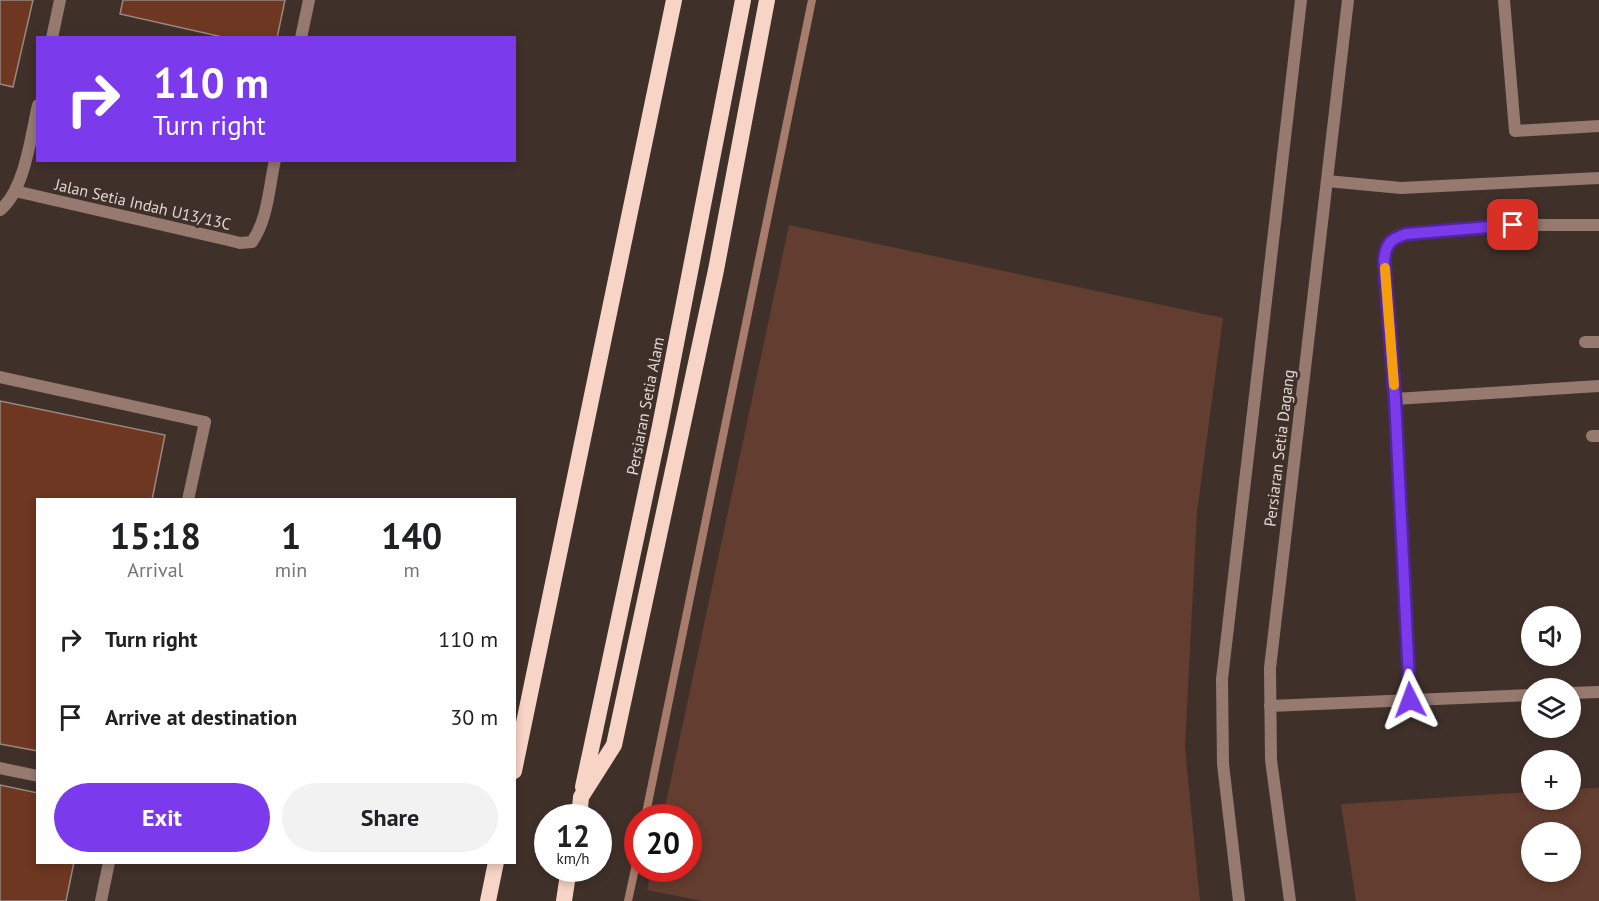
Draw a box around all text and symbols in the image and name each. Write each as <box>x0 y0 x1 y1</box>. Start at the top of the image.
text: 110 m <box>153 55 269 110</box>
icon: right <box>54 60 132 138</box>
text: Turn right <box>153 108 266 142</box>
street label: Jalan Setia Indah U13/13C <box>52 174 233 234</box>
pin <box>1487 199 1538 250</box>
icon: arrive <box>1496 208 1529 241</box>
street label: Persiaran Setia Alam <box>622 335 668 477</box>
street label: Persiaran Setia Dagang <box>1259 368 1299 528</box>
text: 15:18 <box>110 512 201 559</box>
text: 1 <box>281 512 301 559</box>
text: 140 <box>381 512 442 559</box>
text: Arrival <box>127 557 183 583</box>
text: min <box>275 557 307 583</box>
text: m <box>404 557 420 583</box>
map controls <box>1521 606 1581 882</box>
button: sound <box>1521 606 1581 666</box>
icon: right <box>54 623 87 656</box>
text: Turn right <box>105 625 197 653</box>
text: 110 m <box>438 625 498 653</box>
position arrow <box>1378 668 1442 732</box>
button: layers <box>1521 678 1581 738</box>
icon: arrive <box>54 701 87 734</box>
text: Arrive at destination <box>105 703 297 731</box>
text: 30 m <box>450 703 498 731</box>
button: + <box>1521 750 1581 810</box>
button: Exit <box>54 783 270 852</box>
button: Share <box>282 783 498 852</box>
speed limit sign: 20 <box>624 804 702 882</box>
text: 12 <box>556 816 590 855</box>
button: − <box>1521 822 1581 882</box>
text: km/h <box>557 849 589 868</box>

